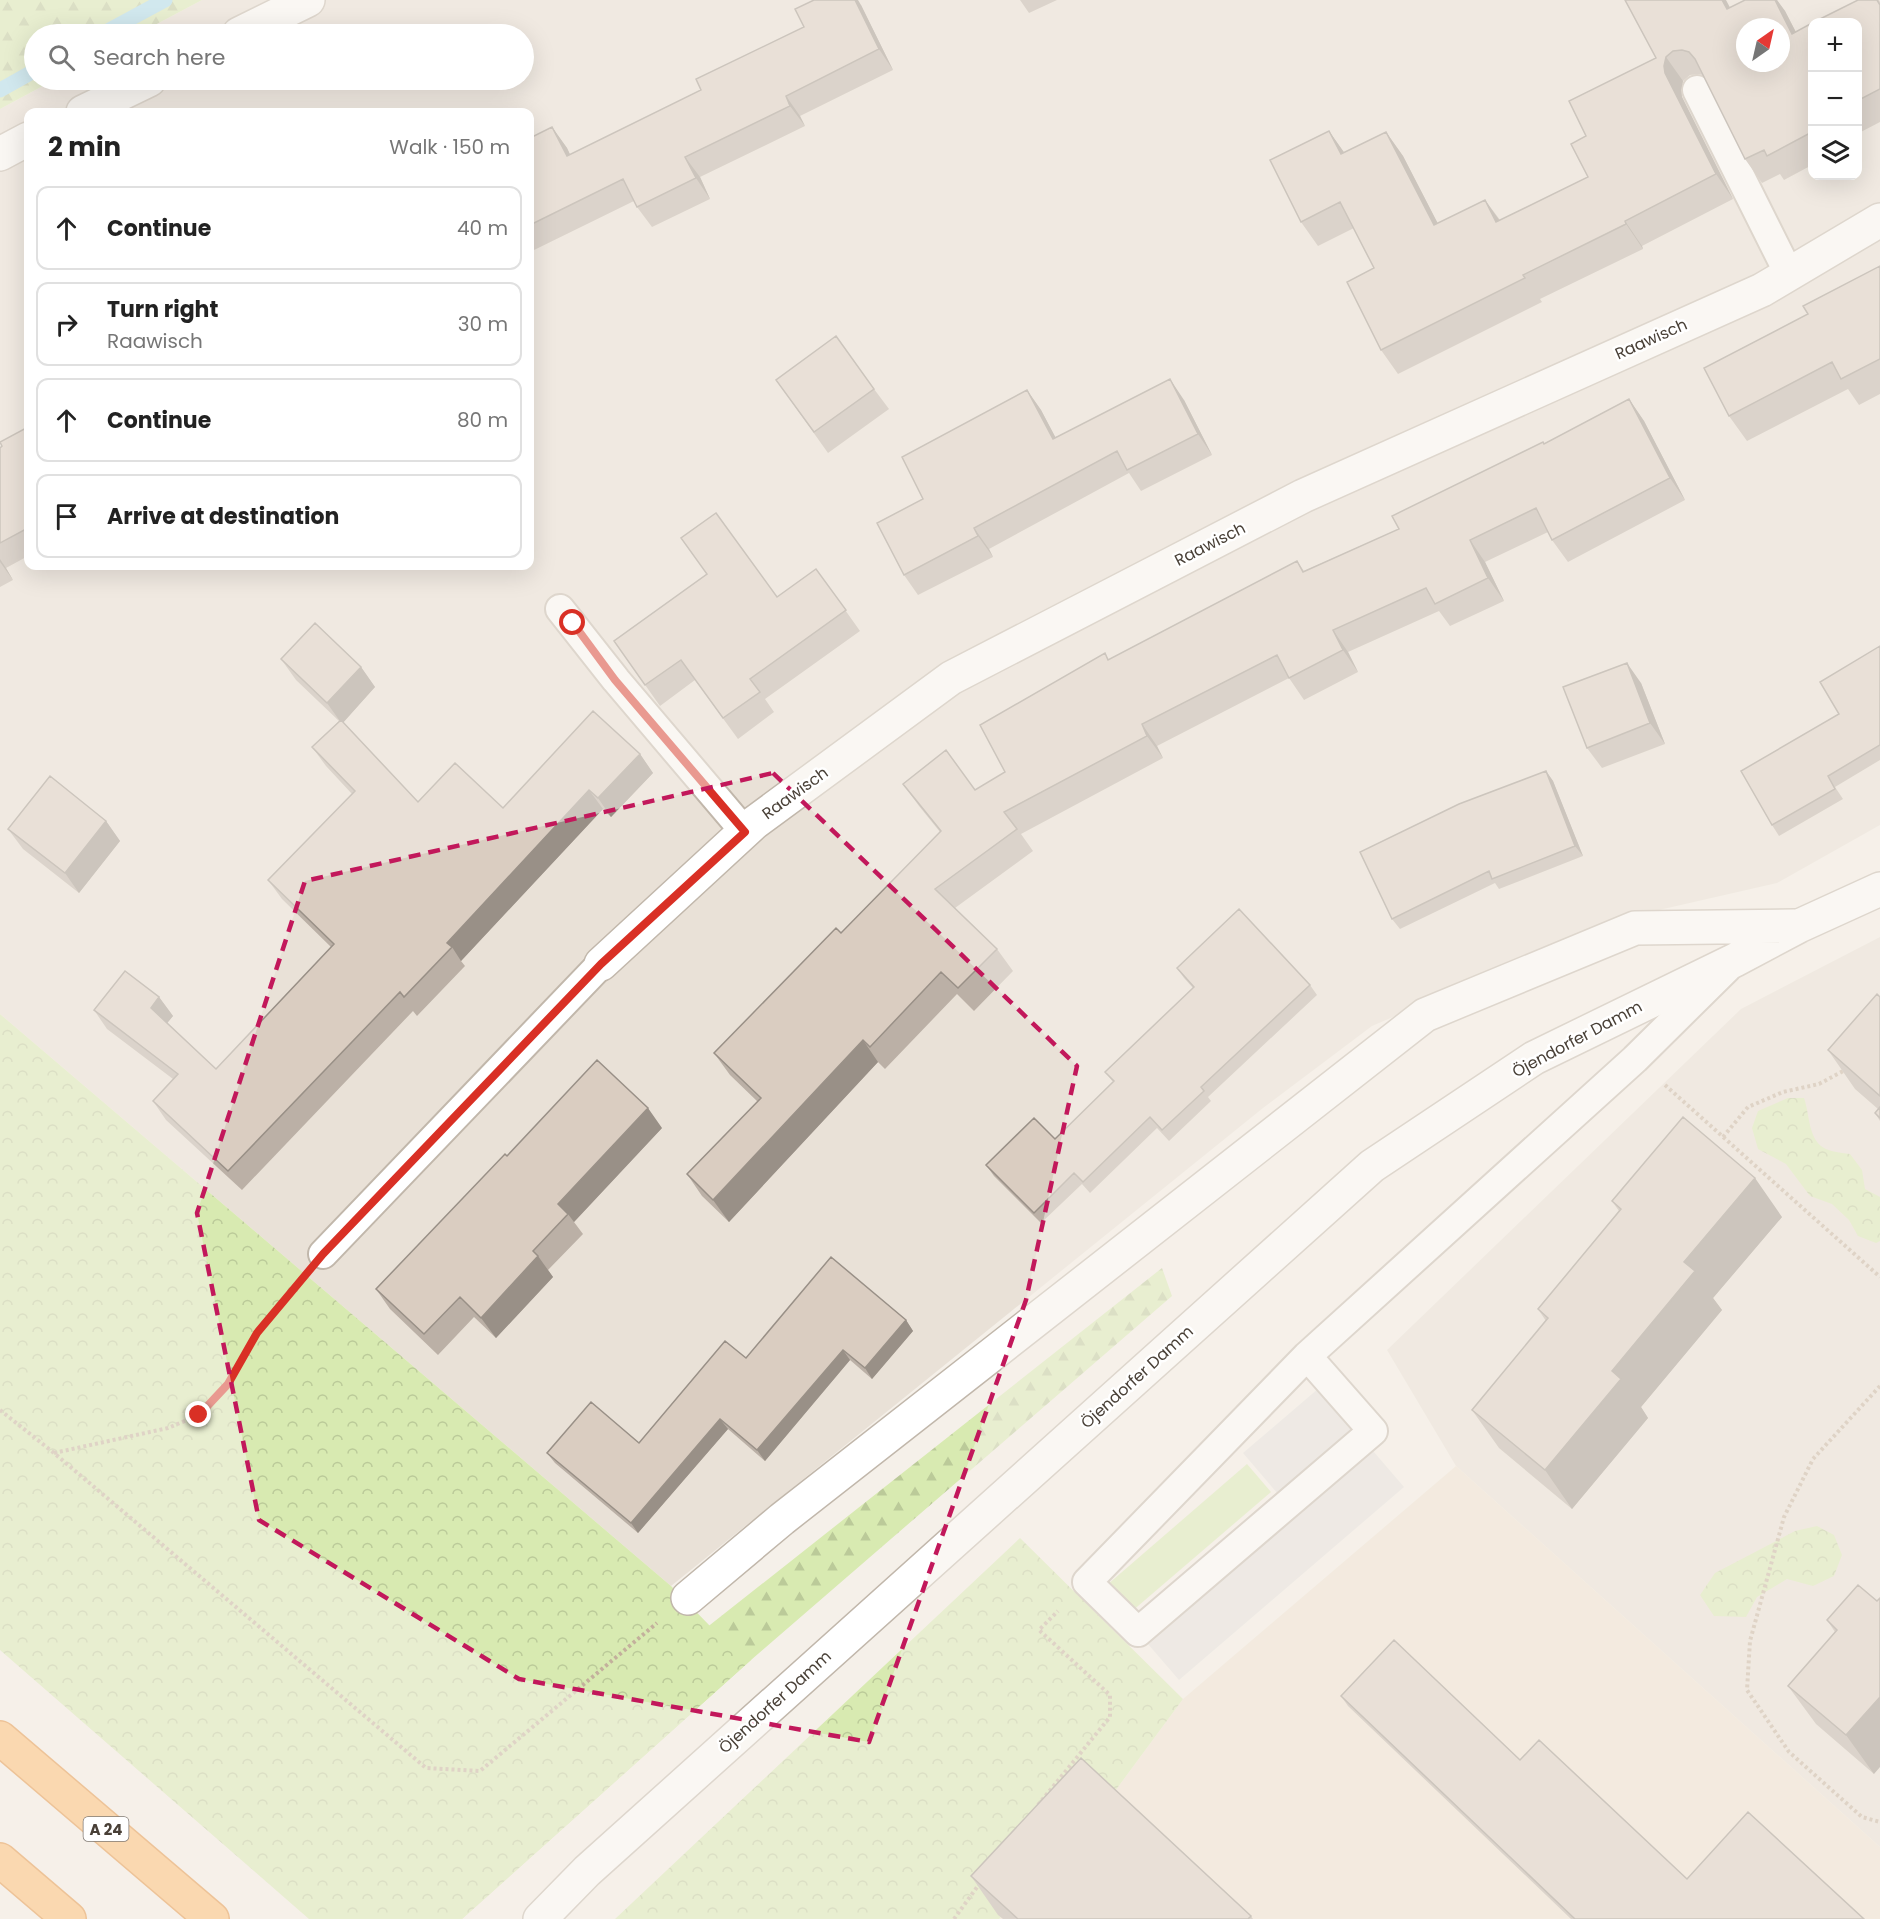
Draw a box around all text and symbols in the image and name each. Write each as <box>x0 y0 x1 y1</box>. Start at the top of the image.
north arrow <box>1736 18 1790 72</box>
map controls <box>1808 18 1862 180</box>
button: + <box>1808 18 1862 72</box>
search box <box>24 24 534 90</box>
icon: search <box>45 41 78 74</box>
text: Search here <box>93 42 226 73</box>
button: − <box>1808 72 1862 126</box>
button: layers <box>1808 126 1862 180</box>
text: 2 min <box>48 129 121 165</box>
text: Walk · 150 m <box>389 133 510 161</box>
icon: ahead <box>50 212 83 245</box>
text: Continue <box>107 213 211 244</box>
text: 40 m <box>457 214 508 242</box>
text: Turn right <box>107 294 218 325</box>
icon: right <box>50 308 83 341</box>
text: 30 m <box>458 310 508 338</box>
street label: Raawisch <box>1611 313 1691 365</box>
text: Raawisch <box>107 327 203 355</box>
icon: ahead <box>50 404 83 437</box>
text: Continue <box>107 405 211 436</box>
text: 80 m <box>457 406 508 434</box>
icon: arrive <box>50 500 83 533</box>
text: Arrive at destination <box>107 501 339 532</box>
street label: Raawisch <box>1171 516 1249 572</box>
route start <box>559 609 585 635</box>
street label: Raawisch <box>757 761 833 825</box>
street label: Öjendorfer Damm <box>1508 995 1646 1083</box>
street label: Öjendorfer Damm <box>1076 1320 1198 1434</box>
route end <box>185 1401 211 1427</box>
street label: Öjendorfer Damm <box>714 1645 836 1759</box>
road number: A 24 <box>84 1817 128 1841</box>

